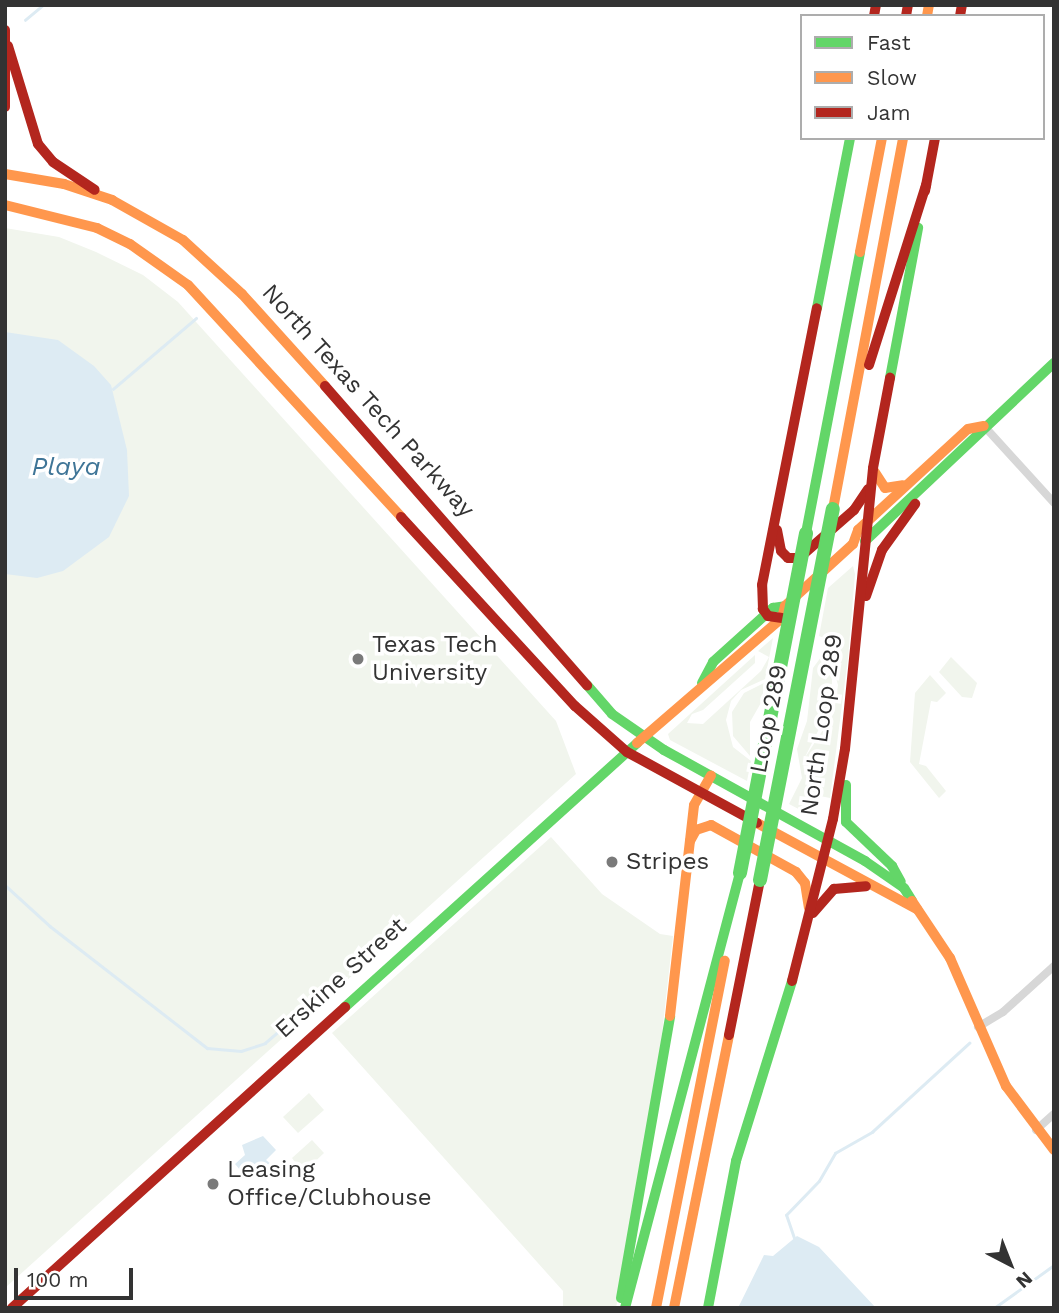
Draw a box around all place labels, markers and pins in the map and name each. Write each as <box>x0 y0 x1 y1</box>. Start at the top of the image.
place label: Texas Tech University <box>372 631 498 687</box>
marker: Texas Tech University <box>350 651 366 667</box>
place label: Stripes <box>626 848 709 876</box>
marker: Stripes <box>604 854 620 870</box>
place label: Leasing Office/Clubhouse <box>227 1156 432 1212</box>
marker: Leasing Office/Clubhouse <box>205 1176 221 1192</box>

